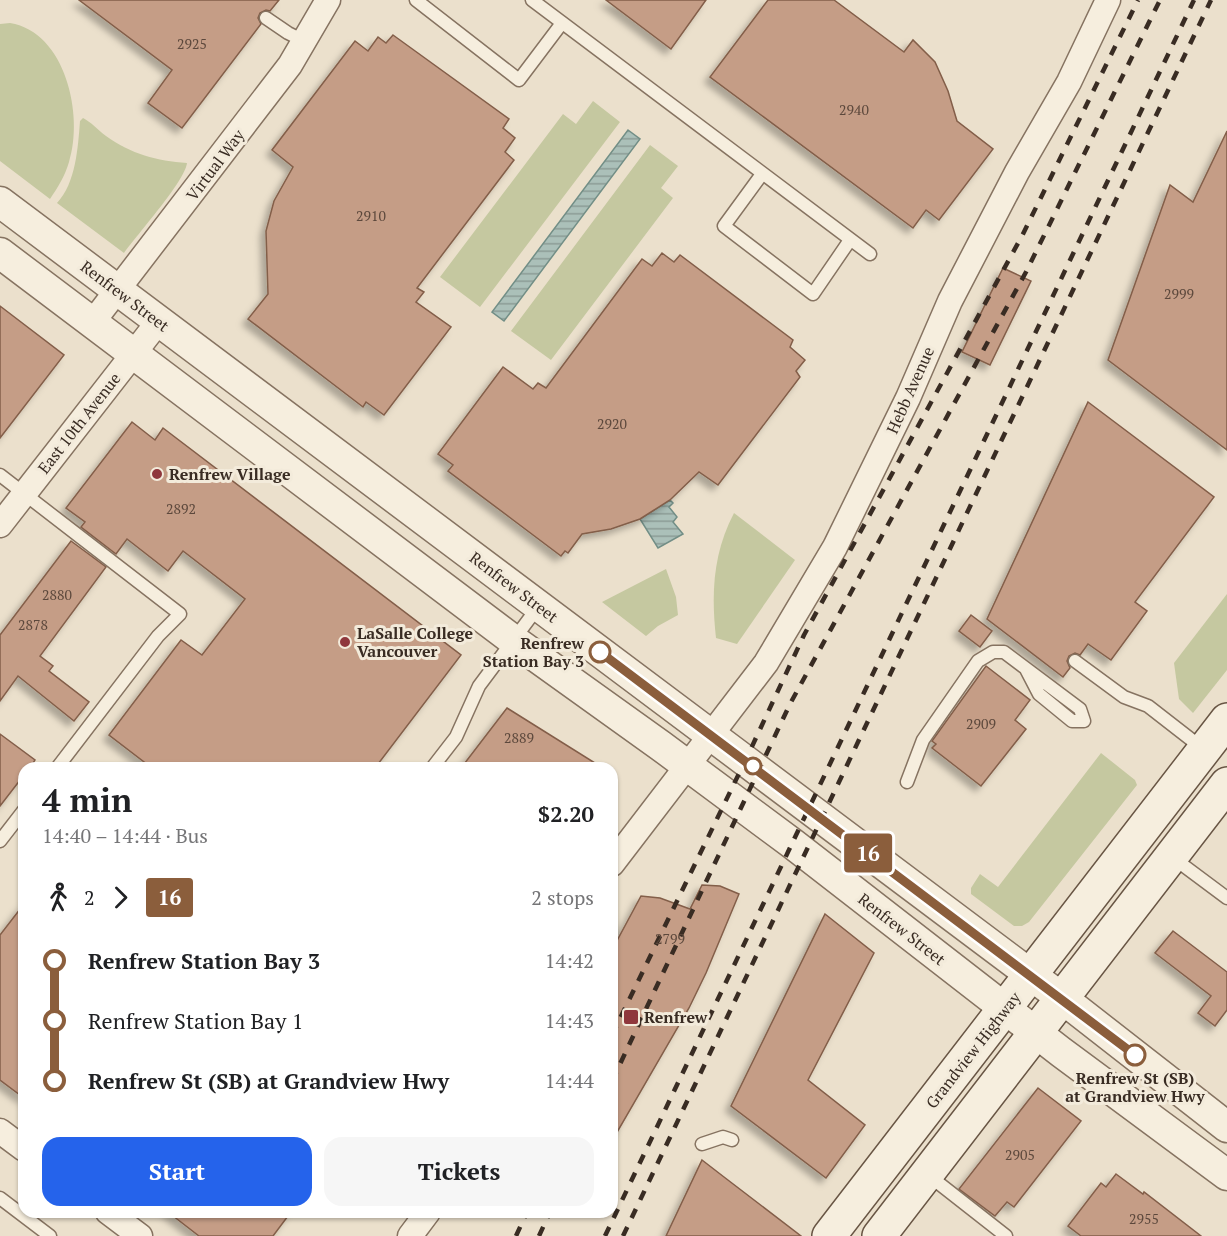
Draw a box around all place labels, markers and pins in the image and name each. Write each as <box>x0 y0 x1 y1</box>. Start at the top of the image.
place label: Renfrew Village <box>169 463 291 485</box>
marker: Renfrew Village <box>150 467 164 481</box>
place label: LaSalle College Vancouver <box>357 622 473 662</box>
place label: Renfrew Station Bay 3 <box>483 632 584 672</box>
marker: LaSalle College Vancouver <box>338 635 352 649</box>
marker: Renfrew Station Bay 3 <box>589 641 611 663</box>
unlabelled marker <box>744 757 762 775</box>
place label: Renfrew <box>644 1006 708 1028</box>
marker: Renfrew <box>622 1008 640 1026</box>
marker: Renfrew St (SB) at Grandview Hwy <box>1124 1044 1146 1066</box>
place label: Renfrew St (SB) at Grandview Hwy <box>1065 1067 1205 1107</box>

